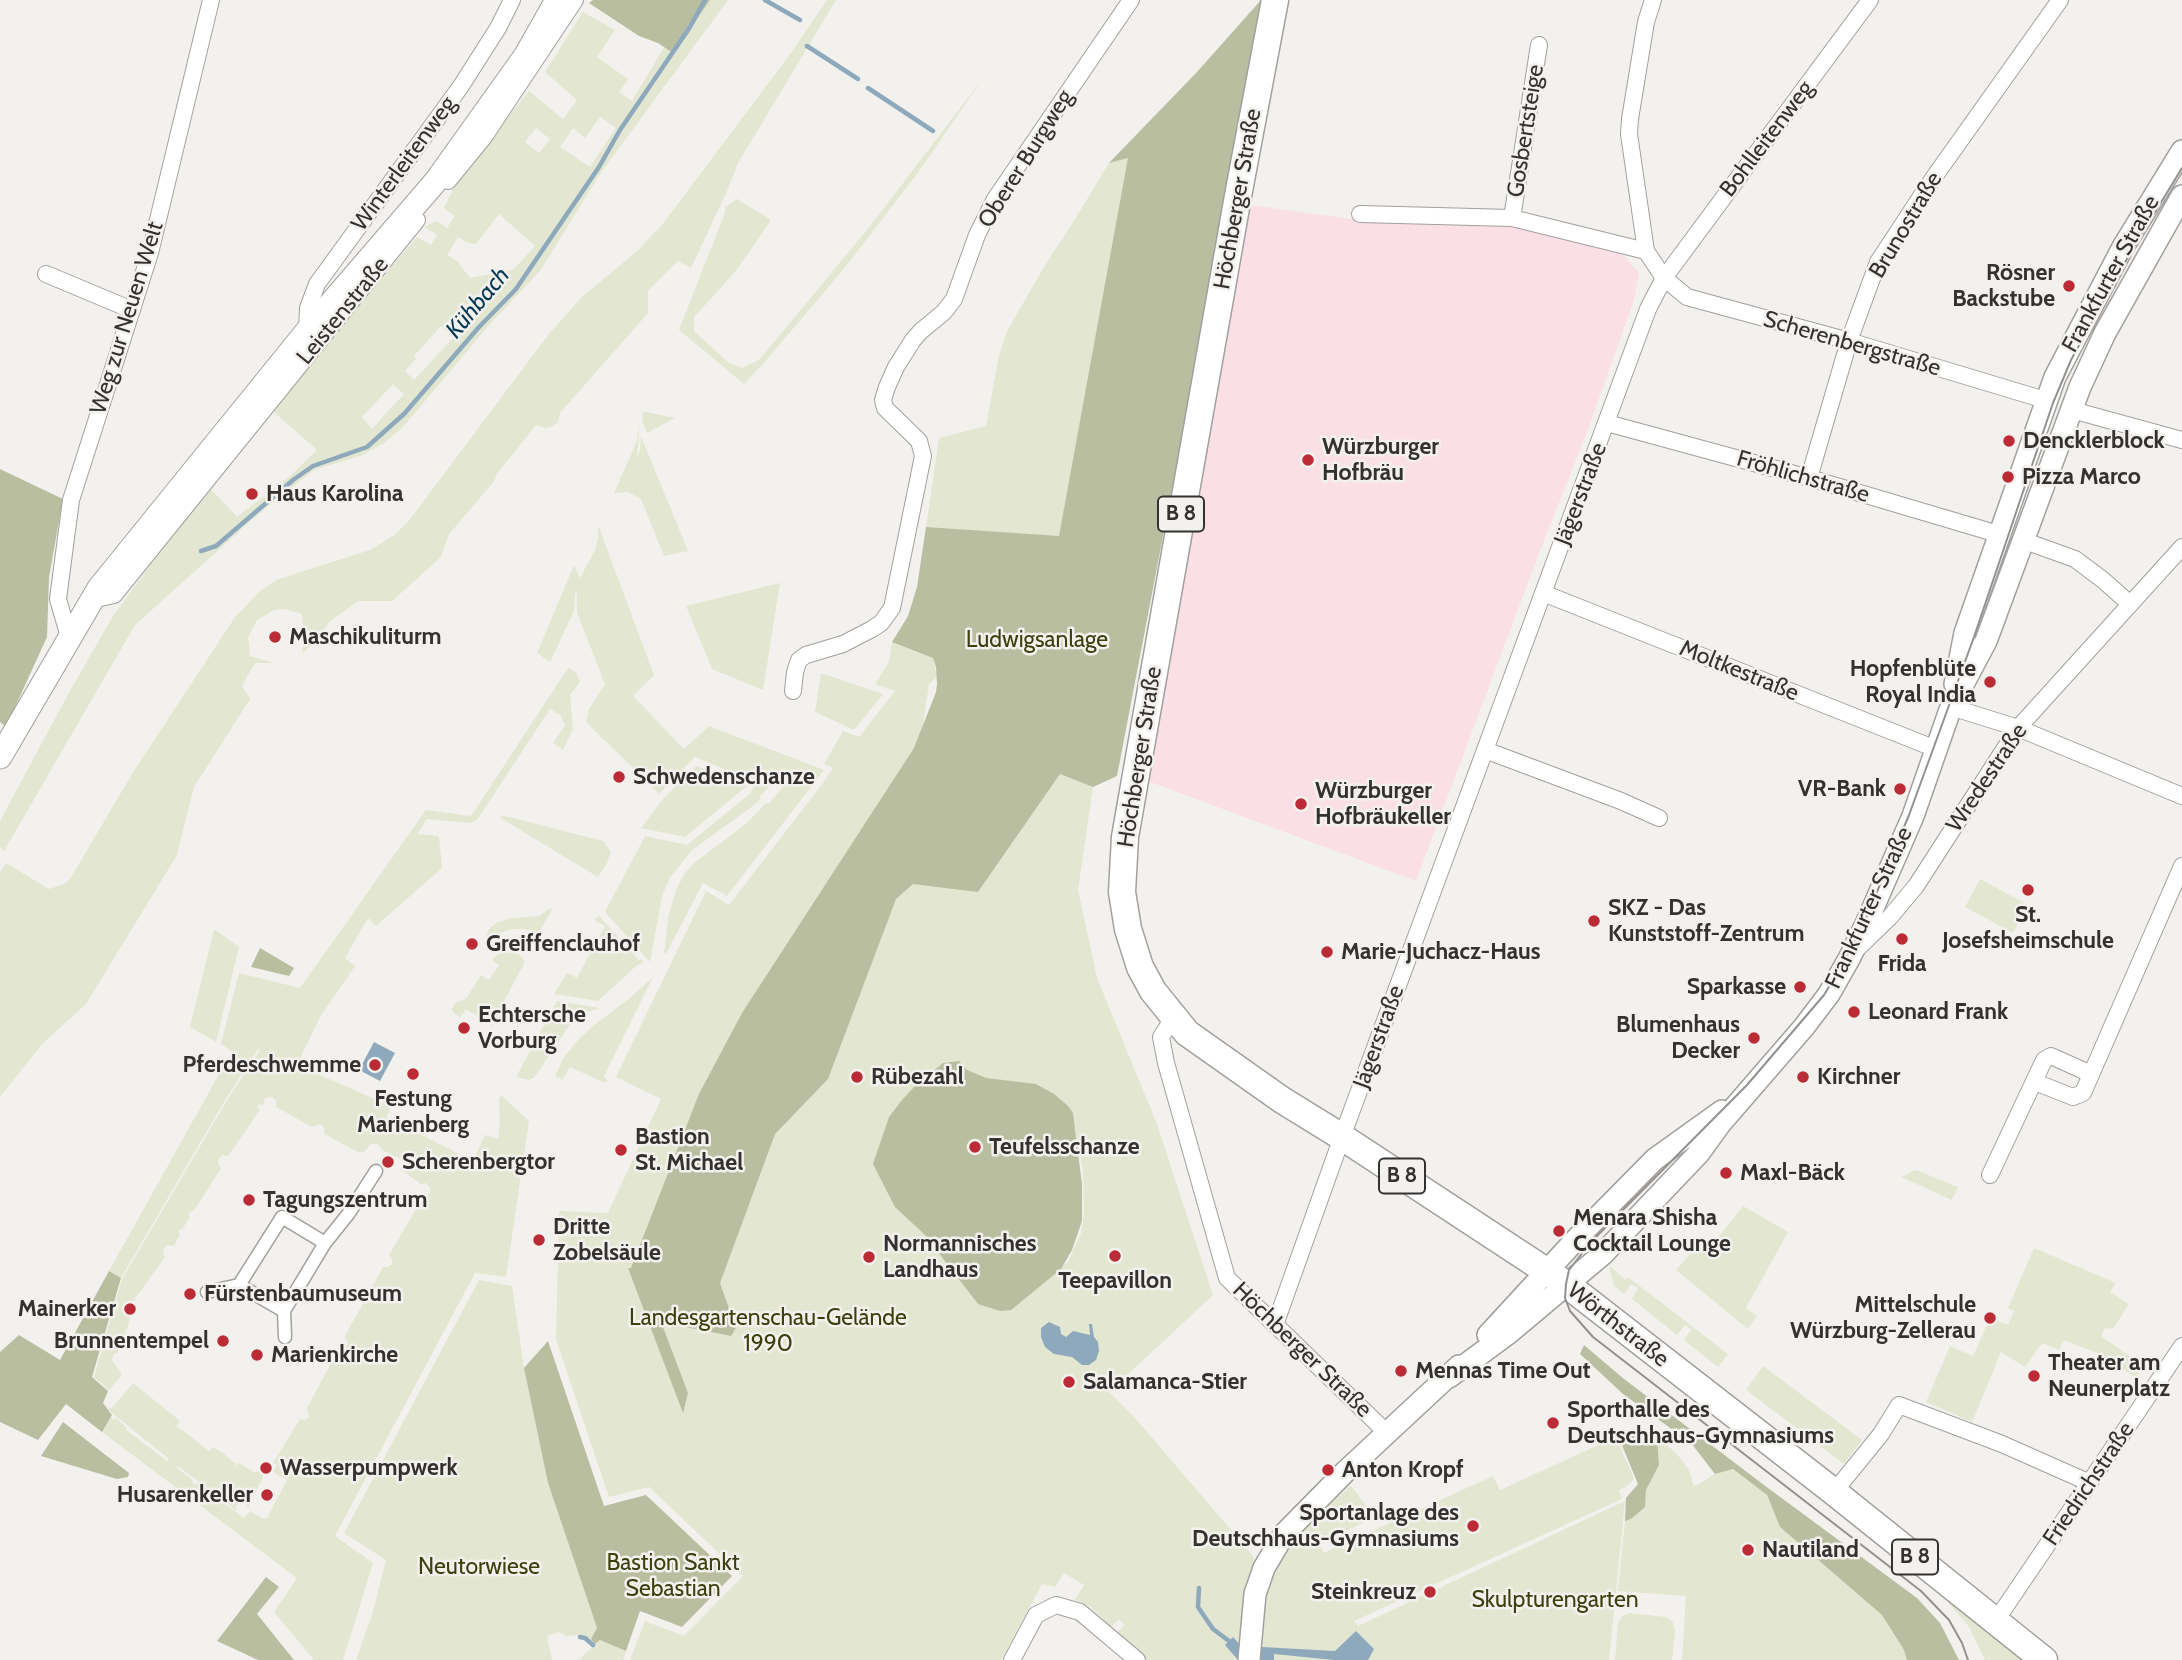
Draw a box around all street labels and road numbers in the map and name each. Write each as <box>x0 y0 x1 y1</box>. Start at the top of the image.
street label: Gosbertsteige <box>1502 63 1550 199</box>
street label: Bohlleitenweg <box>1714 76 1820 202</box>
street label: Oberer Burgweg <box>973 85 1079 233</box>
street label: Winterleitenweg <box>346 91 462 237</box>
street label: Höchberger Straße <box>1209 107 1267 291</box>
street label: Brunostraße <box>1864 167 1948 283</box>
street label: Frankfurter Straße <box>2057 191 2165 357</box>
street label: Weg zur Neuen Welt <box>85 218 169 418</box>
street label: Leistenstraße <box>291 252 395 370</box>
street label: Scherenbergstraße <box>1760 305 1944 383</box>
street label: Jägerstraße <box>1549 439 1613 549</box>
street label: Fröhlichstraße <box>1734 445 1872 509</box>
road number: B 8 <box>1158 496 1204 532</box>
street label: Moltkestraße <box>1675 635 1803 707</box>
street label: Höchberger Straße <box>1112 665 1168 849</box>
street label: Wredestraße <box>1941 719 2033 837</box>
street label: Frankfurter Straße <box>1820 823 1918 993</box>
street label: Jägerstraße <box>1348 982 1410 1092</box>
road number: B 8 <box>1379 1158 1425 1194</box>
street label: Höchberger Straße <box>1227 1277 1377 1423</box>
street label: Wörthstraße <box>1562 1277 1674 1373</box>
street label: Friedrichstraße <box>2038 1417 2140 1551</box>
road number: B 8 <box>1892 1540 1938 1574</box>

